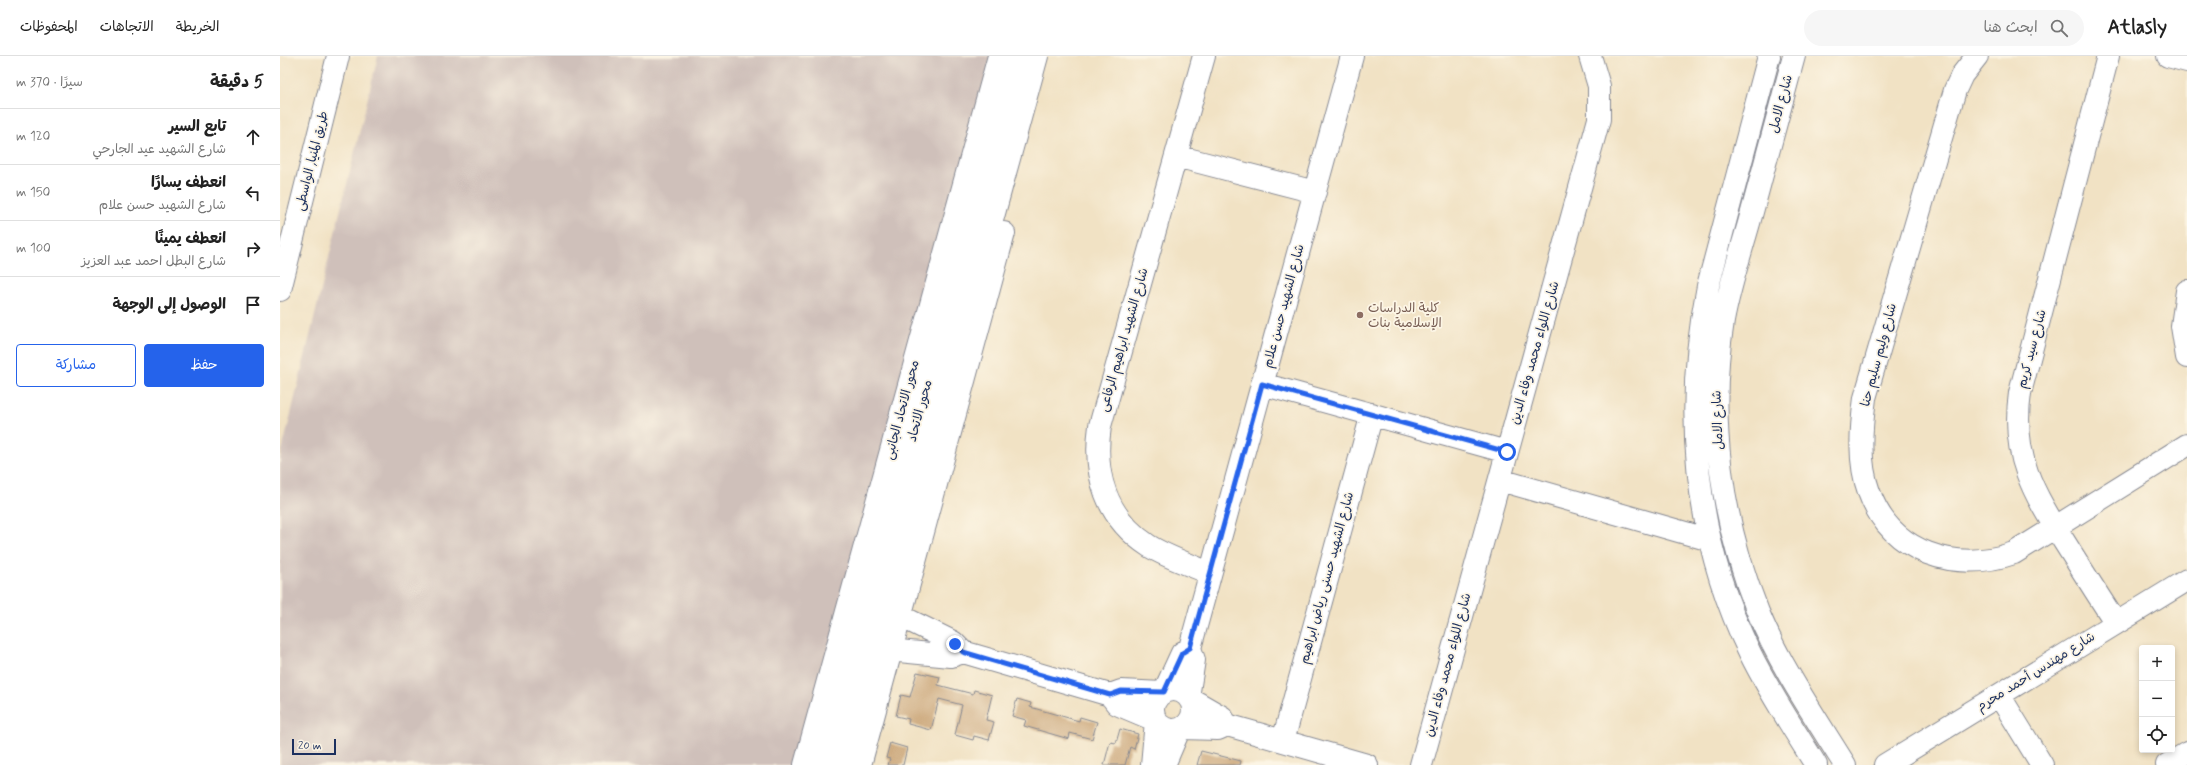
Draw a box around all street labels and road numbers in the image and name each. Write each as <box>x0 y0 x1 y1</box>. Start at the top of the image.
street label: شارع الامل <box>1765 73 1797 135</box>
street label: طريق المنيا, الواسطى <box>291 109 333 213</box>
street label: شارع الشهيد حسن علام <box>1259 242 1310 370</box>
street label: شارع الشهيد ابراهيم الرفاعى <box>1095 266 1154 414</box>
street label: شارع اللواء محمد وفاء الدين <box>1506 279 1564 427</box>
street label: شارع وليم سليم حنا <box>1857 301 1902 409</box>
street label: شارع سيد كريم <box>2013 308 2052 391</box>
street label: محور الاتحاد الجانبى <box>881 358 923 462</box>
street label: محور الاتحاد <box>904 378 936 444</box>
street label: شارع الامل <box>1708 390 1728 450</box>
street label: شارع الشهيد حسنى رياض ابراهيم <box>1296 490 1359 666</box>
street label: شارع اللواء محمد وفاء الدين <box>1421 591 1475 739</box>
street label: شارع مهندس أحمد محرم <box>1974 629 2099 716</box>

